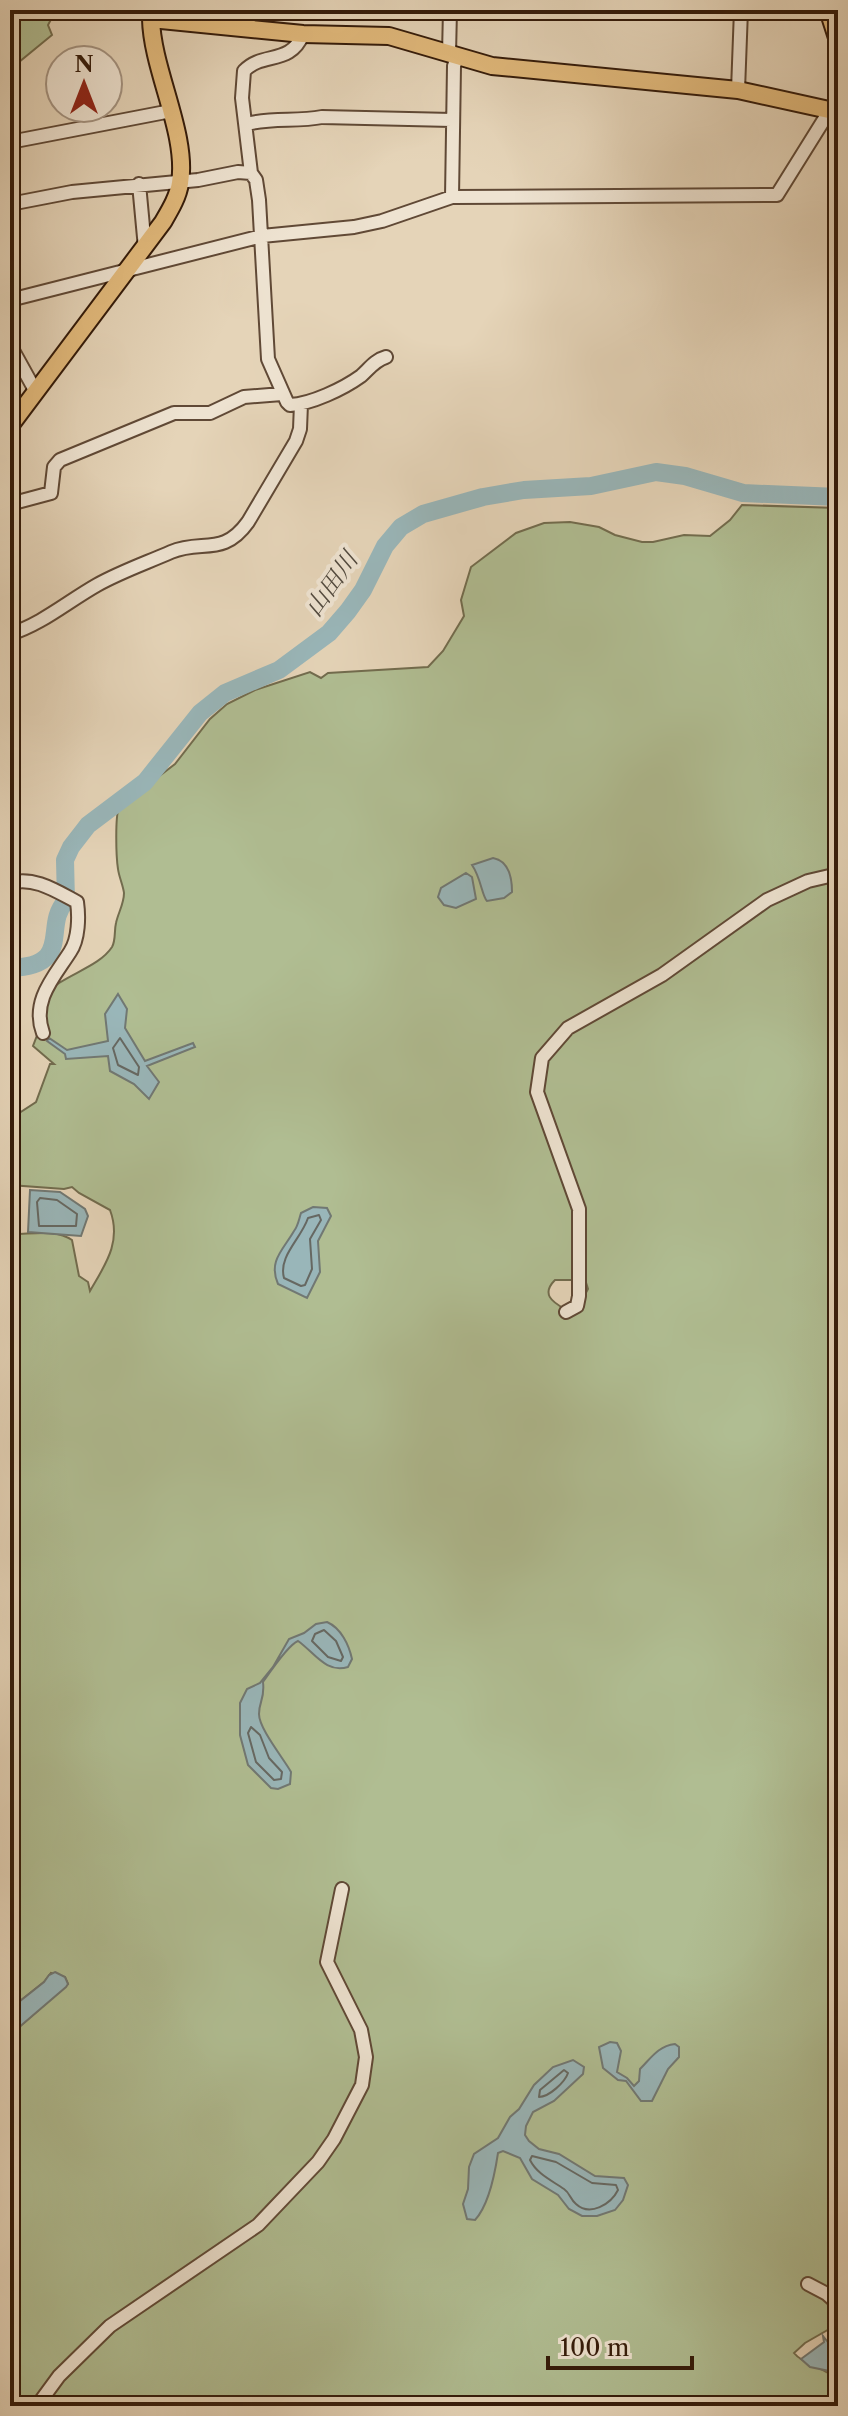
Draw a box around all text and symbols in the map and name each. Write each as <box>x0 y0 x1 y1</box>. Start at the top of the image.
north arrow <box>44 44 124 124</box>
text: N <box>74 51 94 78</box>
water label: 山田川 <box>298 544 365 622</box>
scale bar <box>548 2320 692 2370</box>
text: 100 m <box>560 2333 629 2362</box>

